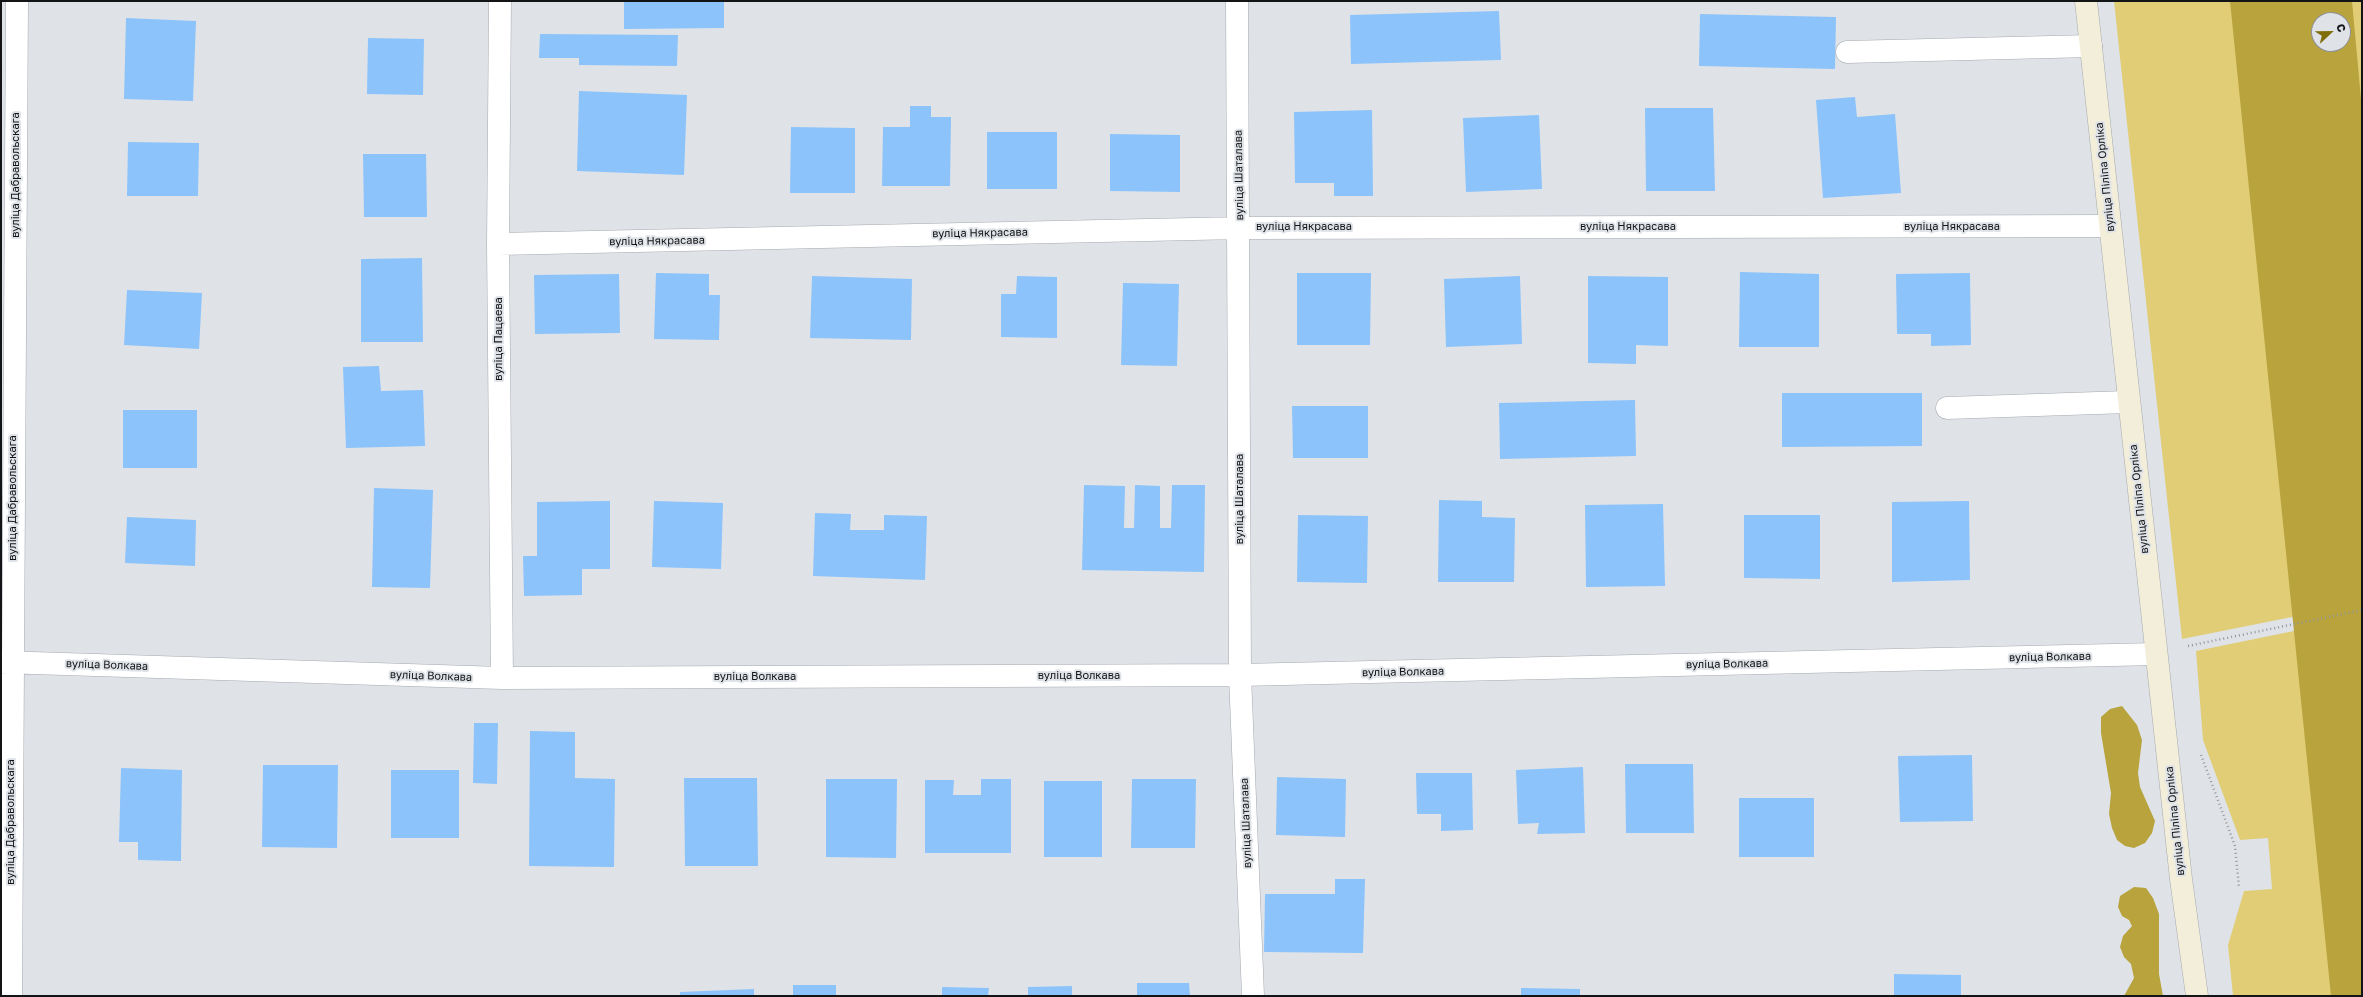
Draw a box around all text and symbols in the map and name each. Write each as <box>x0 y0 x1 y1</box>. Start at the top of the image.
north arrow <box>2311 12 2351 52</box>
text: С <box>2334 22 2349 34</box>
street label: вуліца Дабравольскага <box>9 112 23 238</box>
street label: вуліца Піліпа Орліка <box>2093 122 2117 232</box>
street label: вуліца Шаталава <box>1232 130 1246 220</box>
street label: вуліца Някрасава <box>1256 220 1352 234</box>
street label: вуліца Някрасава <box>1580 220 1676 234</box>
street label: вуліца Някрасава <box>1904 220 2000 234</box>
street label: вуліца Някрасава <box>932 226 1028 240</box>
street label: вуліца Някрасава <box>609 234 705 248</box>
street label: вуліца Пацаева <box>492 297 506 381</box>
street label: вуліца Дабравольскага <box>6 435 20 561</box>
street label: вуліца Піліпа Орліка <box>2127 444 2151 554</box>
street label: вуліца Шаталава <box>1233 454 1247 544</box>
street label: вуліца Волкава <box>2009 650 2091 664</box>
street label: вуліца Волкава <box>66 657 148 673</box>
street label: вуліца Волкава <box>1686 657 1768 671</box>
street label: вуліца Волкава <box>1362 665 1444 679</box>
street label: вуліца Волкава <box>390 668 472 684</box>
street label: вуліца Волкава <box>1038 669 1120 683</box>
street label: вуліца Волкава <box>714 670 796 684</box>
street label: вуліца Дабравольскага <box>4 759 18 885</box>
street label: вуліца Піліпа Орліка <box>2163 766 2187 876</box>
street label: вуліца Шаталава <box>1238 778 1254 868</box>

